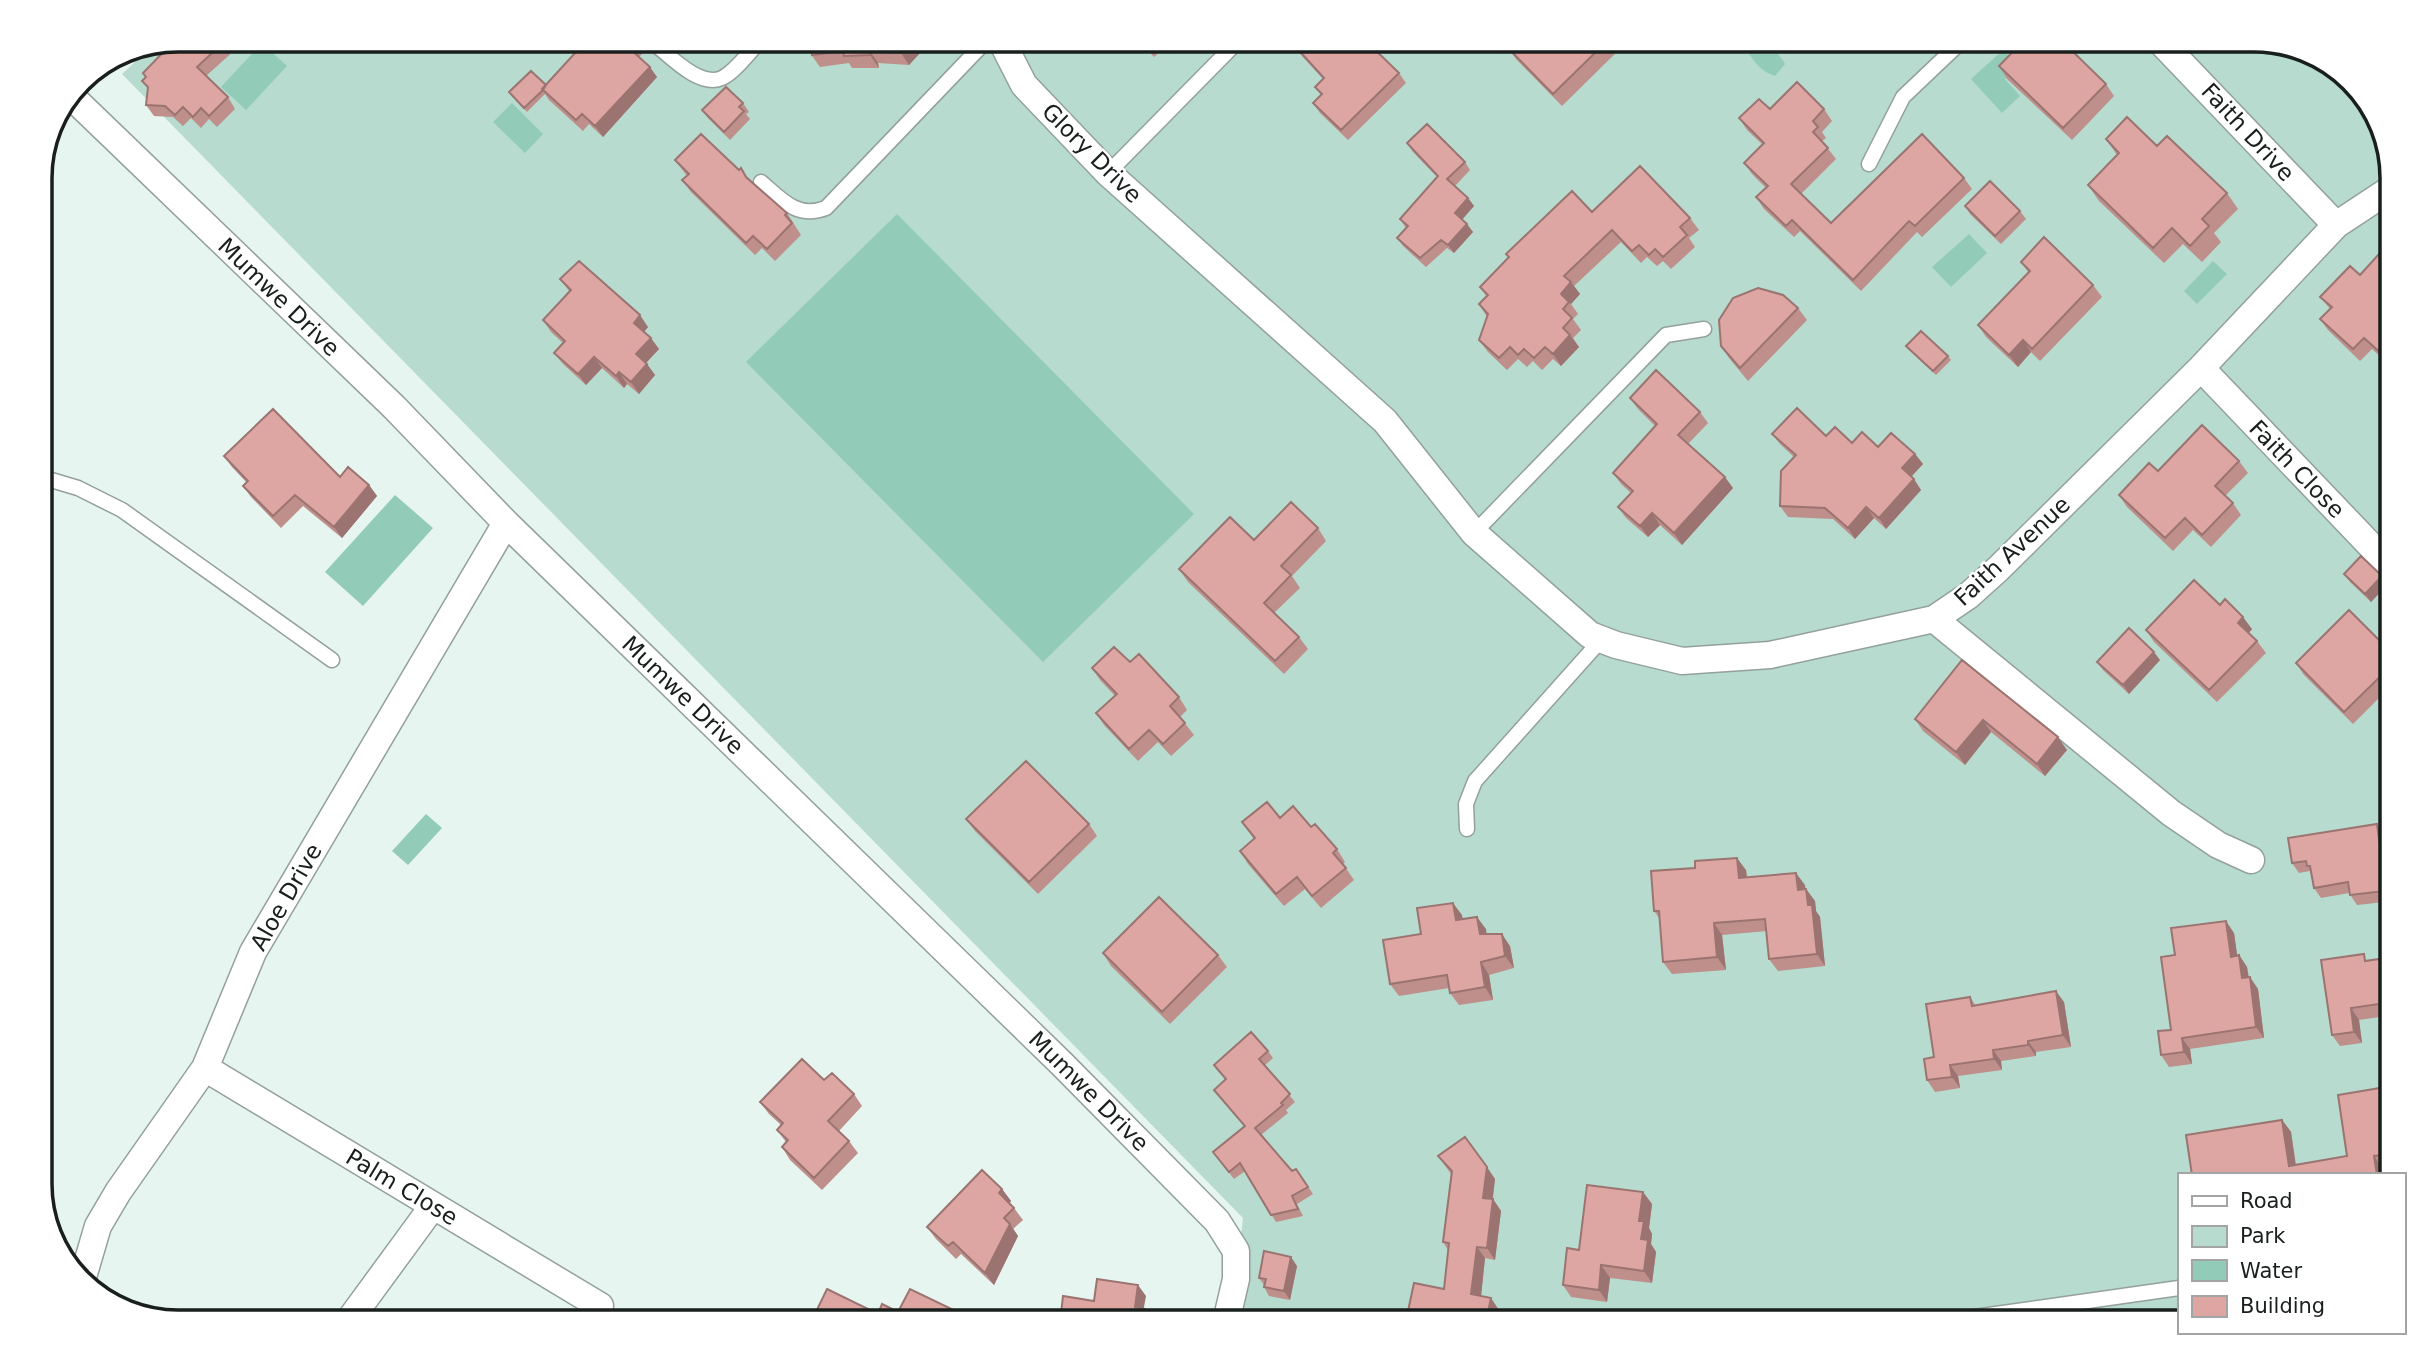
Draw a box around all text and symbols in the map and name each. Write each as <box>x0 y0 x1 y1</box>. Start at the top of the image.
street label: Faith Drive <box>2196 78 2300 186</box>
street label: Glory Drive <box>1037 98 1147 208</box>
street label: Mumwe Drive <box>213 233 345 361</box>
street label: Faith Close <box>2244 415 2350 523</box>
street label: Faith Avenue <box>1949 491 2075 611</box>
street label: Mumwe Drive <box>617 631 749 759</box>
street label: Aloe Drive <box>245 839 327 955</box>
street label: Mumwe Drive <box>1024 1026 1154 1156</box>
street label: Palm Close <box>341 1143 463 1231</box>
legend <box>2178 1173 2405 1334</box>
text: Road <box>2240 1189 2293 1213</box>
text: Park <box>2240 1224 2286 1248</box>
text: Water <box>2240 1259 2302 1283</box>
text: Building <box>2240 1294 2325 1318</box>

